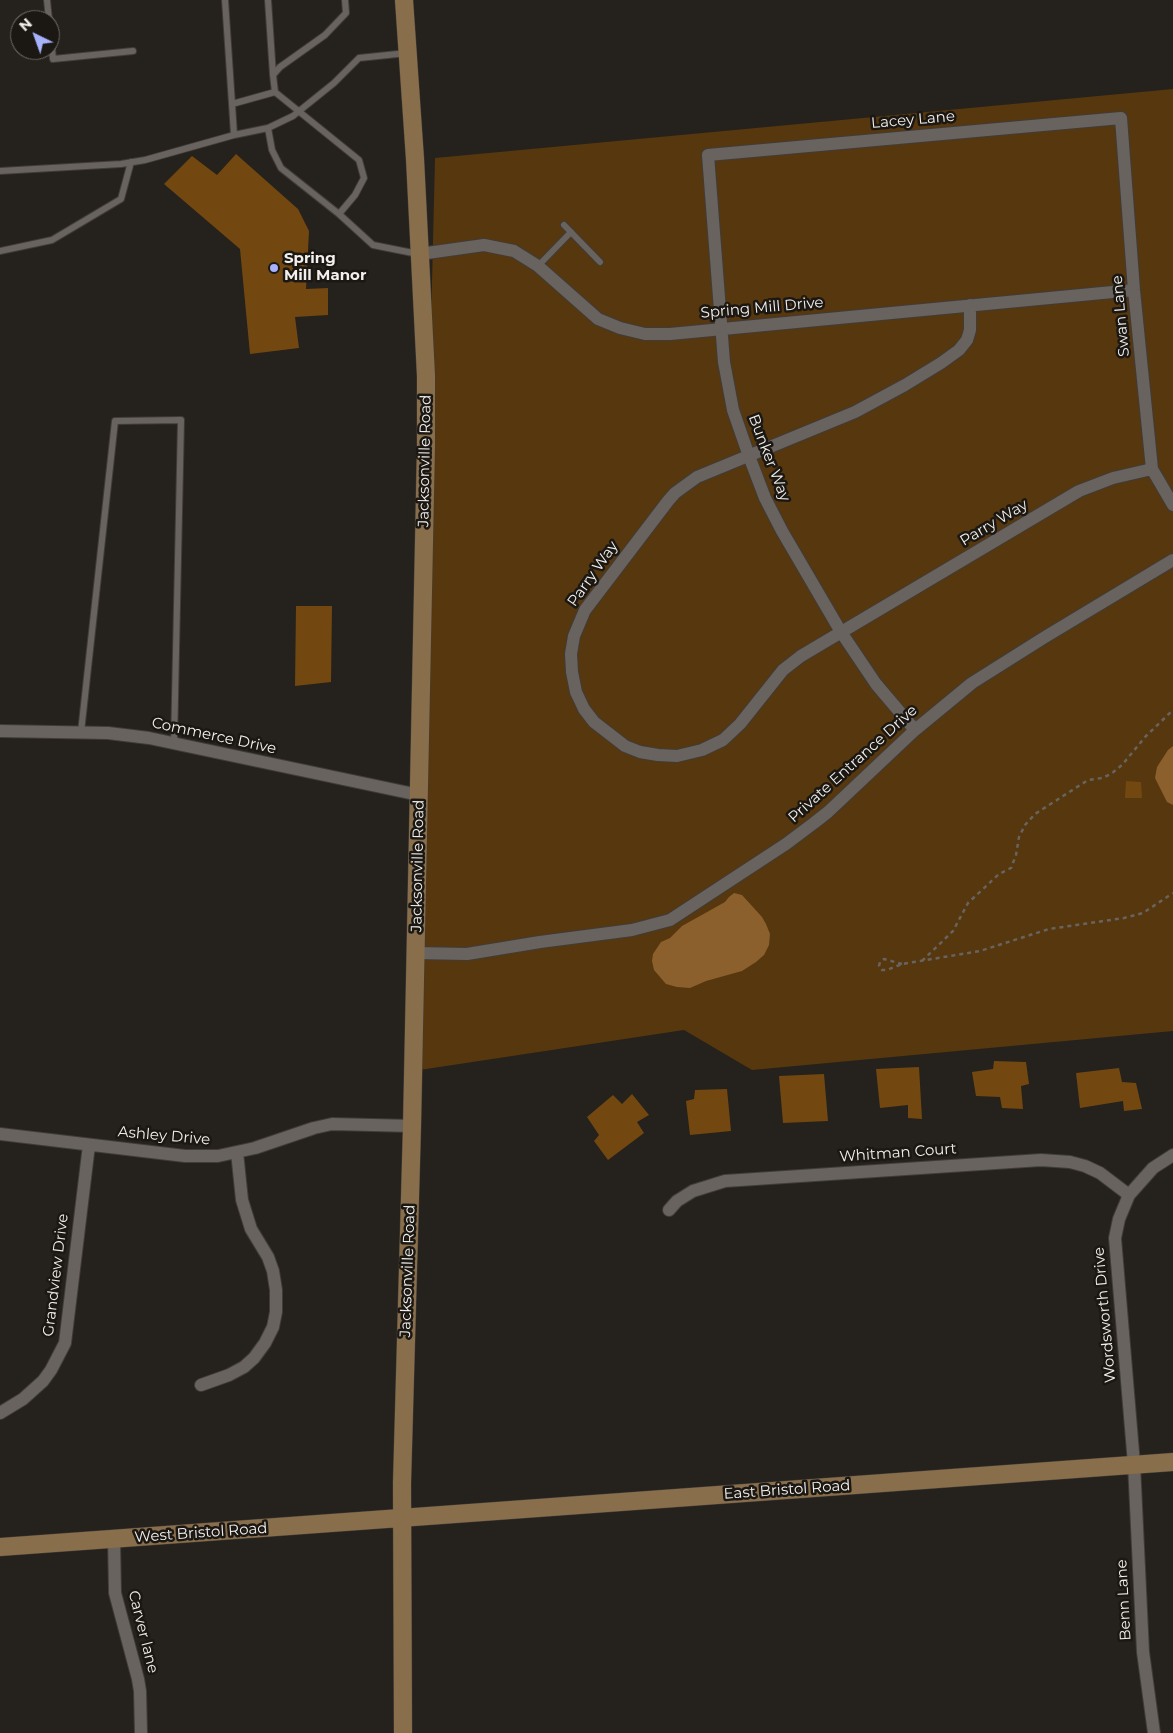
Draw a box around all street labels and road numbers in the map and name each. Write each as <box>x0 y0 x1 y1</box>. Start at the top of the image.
street label: Lacey Lane <box>870 107 956 133</box>
street label: Swan Lane <box>1108 274 1134 358</box>
street label: Spring Mill Drive <box>700 294 824 322</box>
street label: Jacksonville Road <box>415 395 435 527</box>
street label: Bunker Way <box>744 412 794 504</box>
street label: Parry Way <box>957 496 1031 550</box>
street label: Parry Way <box>564 538 622 610</box>
street label: Private Entrance Drive <box>785 701 921 827</box>
street label: Commerce Drive <box>150 714 278 758</box>
street label: Jacksonville Road <box>408 800 428 932</box>
street label: Ashley Drive <box>117 1123 211 1149</box>
street label: Whitman Court <box>839 1140 957 1166</box>
street label: Jacksonville Road <box>397 1204 419 1338</box>
street label: Grandview Drive <box>40 1213 72 1337</box>
street label: Wordsworth Drive <box>1090 1246 1120 1384</box>
street label: East Bristol Road <box>723 1477 851 1503</box>
street label: West Bristol Road <box>134 1519 268 1547</box>
street label: Benn Lane <box>1113 1559 1135 1641</box>
street label: Carver lane <box>124 1589 162 1675</box>

